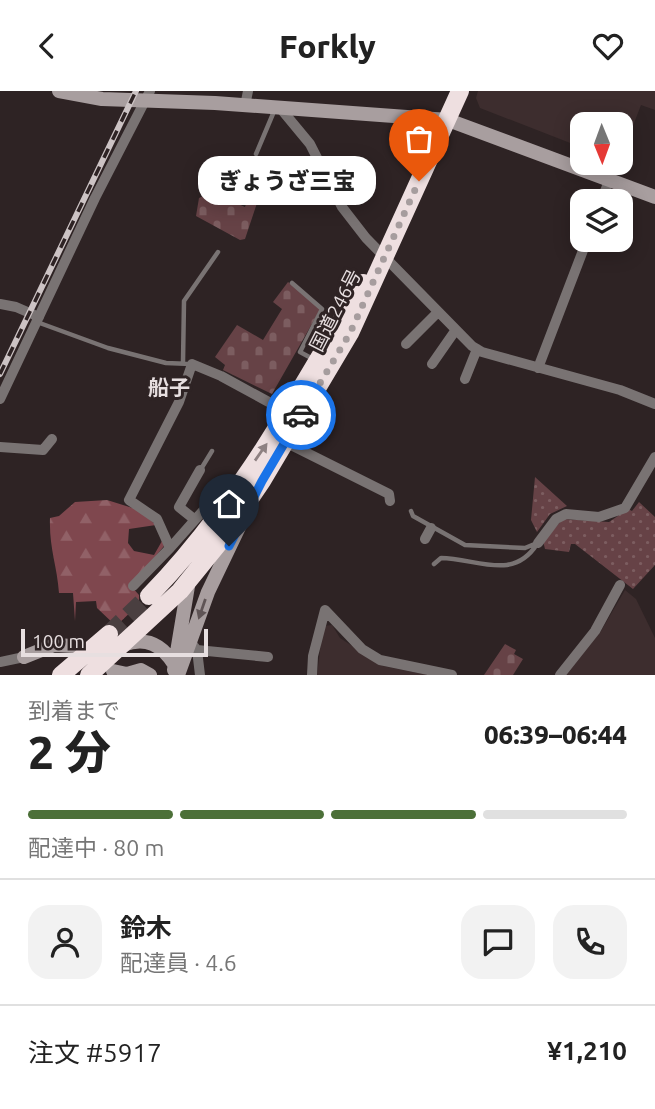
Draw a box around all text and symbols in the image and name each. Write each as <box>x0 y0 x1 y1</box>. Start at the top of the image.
icon: back <box>28 27 66 65</box>
icon: heart <box>589 27 627 65</box>
text: Forkly <box>279 28 376 64</box>
pin <box>389 109 449 181</box>
north arrow <box>570 112 634 175</box>
map controls <box>570 112 633 252</box>
icon: bag <box>400 120 438 158</box>
callout: ぎょうざ三宝 <box>198 157 377 205</box>
text: ぎょうざ三宝 <box>219 168 355 193</box>
button: layers <box>570 189 633 252</box>
street label: 国道246号 <box>305 265 365 355</box>
district label: 船子 <box>148 375 190 399</box>
courier <box>266 380 336 450</box>
icon: car <box>282 396 320 434</box>
one-way arrow <box>254 443 268 461</box>
pin <box>199 474 259 546</box>
icon: home <box>210 485 248 523</box>
one-way arrow <box>196 599 207 620</box>
scale bar <box>21 626 208 658</box>
text: 100 m <box>32 630 85 652</box>
text: 到着まで <box>28 698 120 723</box>
text: 06:39–06:44 <box>484 720 627 749</box>
text: 2 分 <box>28 726 111 778</box>
text: 配達中 · 80 m <box>28 835 164 860</box>
button: person <box>28 905 102 979</box>
button: chat <box>461 905 535 979</box>
button: phone <box>553 905 627 979</box>
text: 鈴木 <box>120 913 172 942</box>
text: 配達員 · 4.6 <box>120 950 237 975</box>
text: ¥1,210 <box>547 1036 627 1065</box>
text: 注文 #5917 <box>28 1038 162 1067</box>

